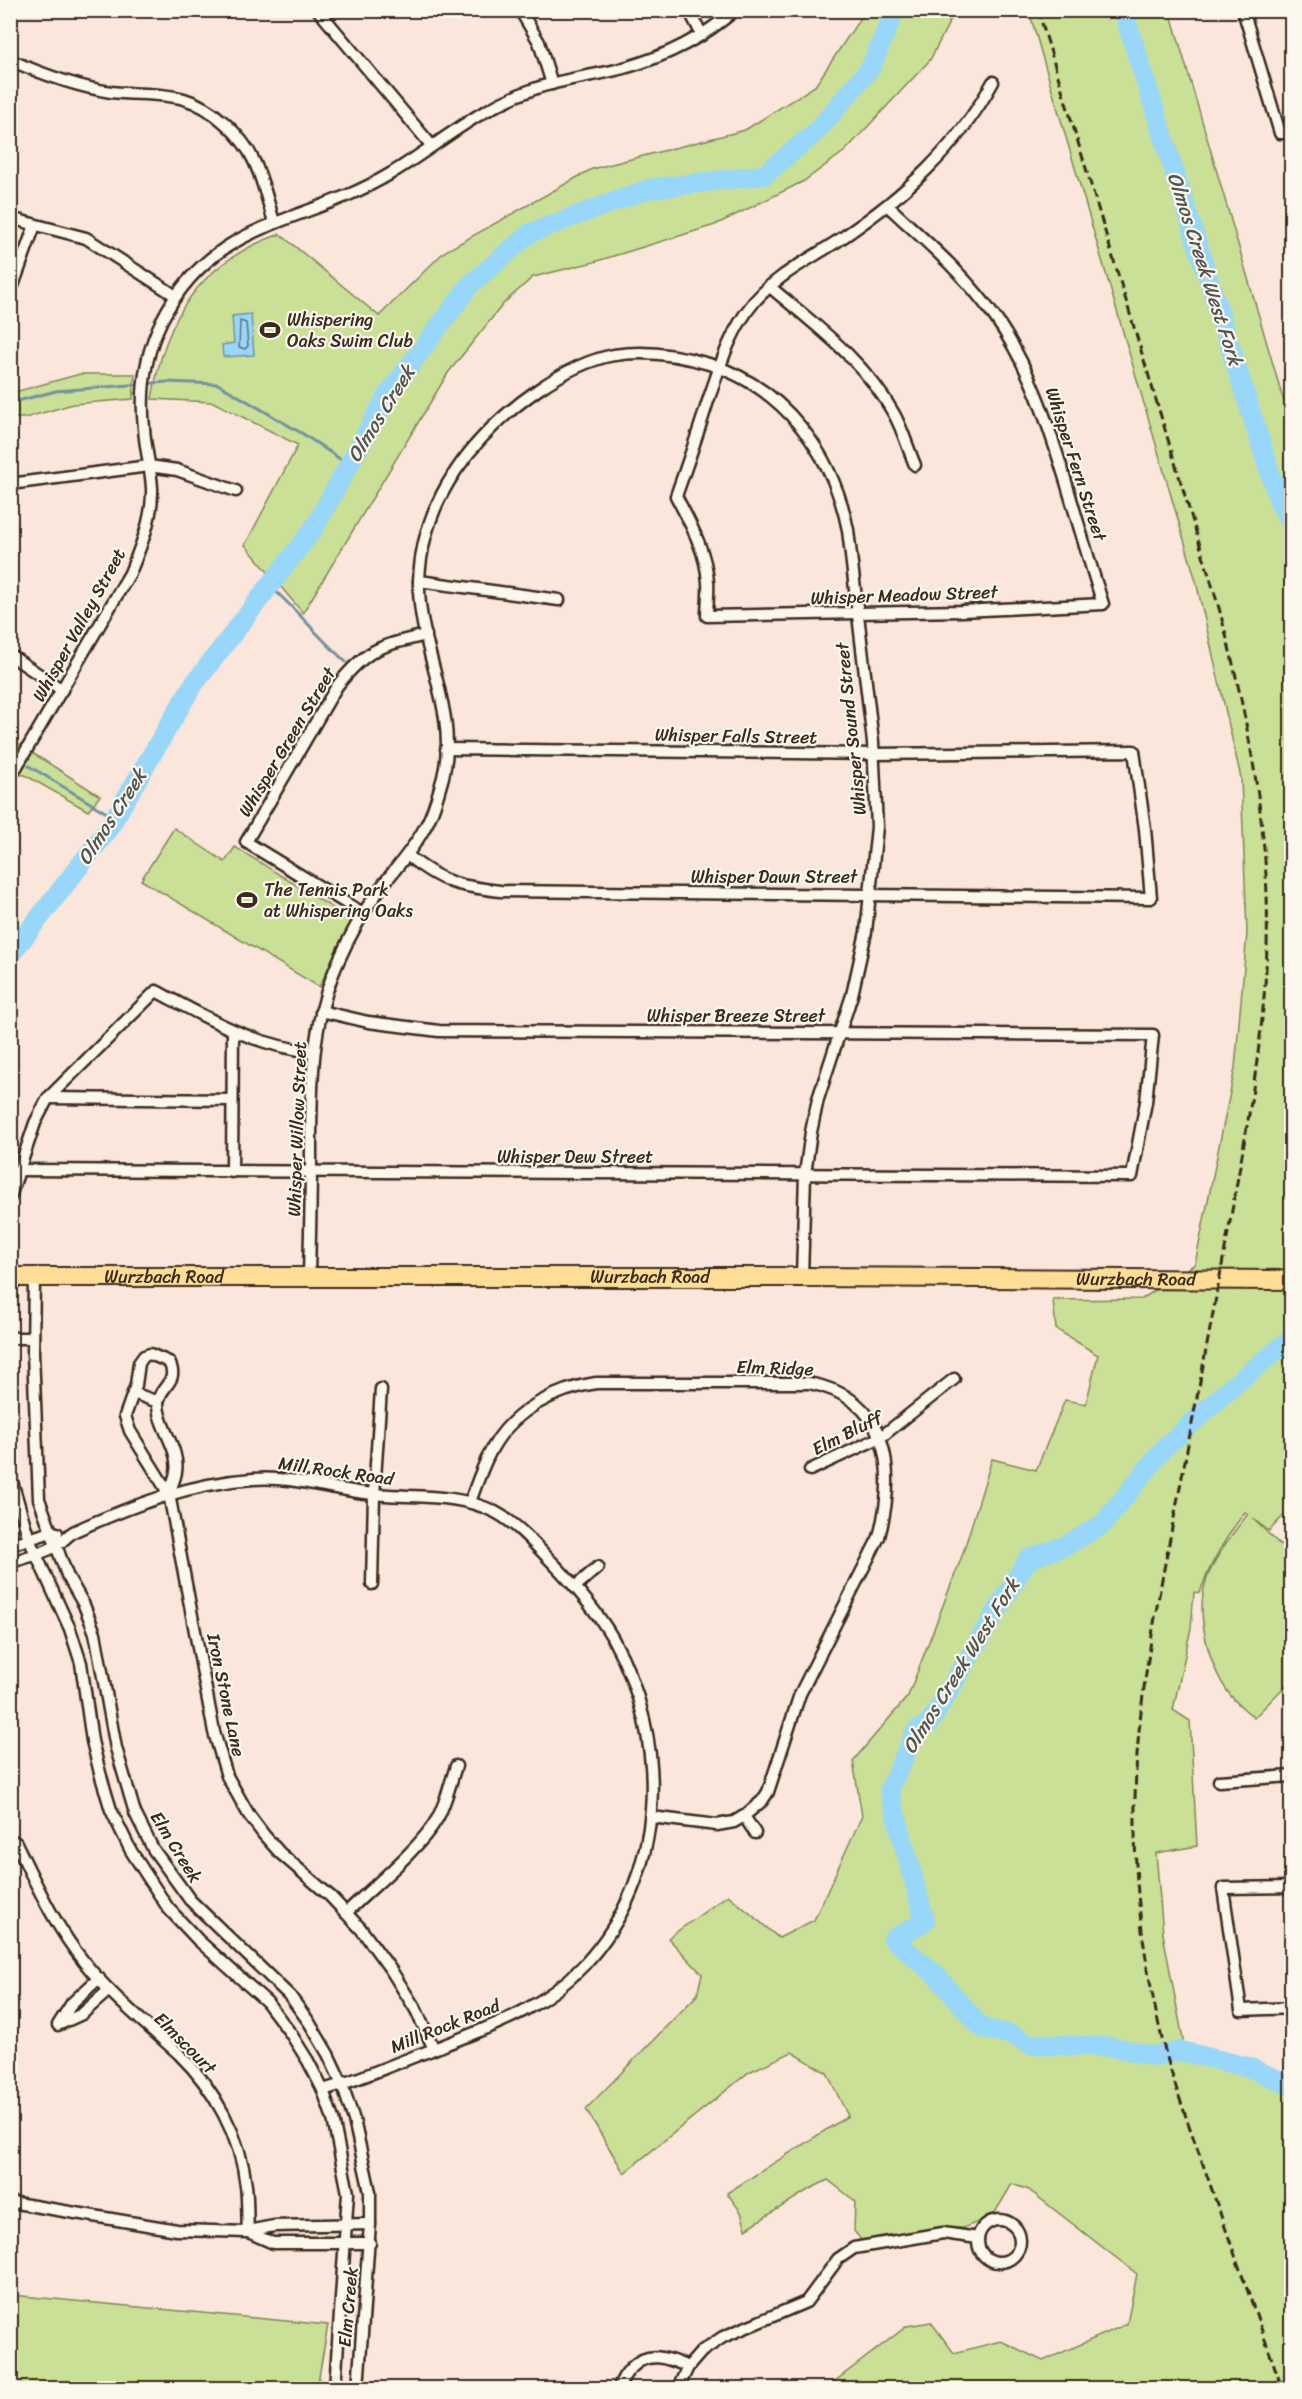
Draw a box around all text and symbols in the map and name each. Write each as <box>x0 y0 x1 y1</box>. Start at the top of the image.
water label: Olmos Creek West Fork <box>1157 168 1253 372</box>
place label: Whispering Oaks Swim Club <box>287 304 413 357</box>
sports icon: Whispering Oaks Swim Club <box>258 318 282 342</box>
water label: Olmos Creek <box>337 357 426 469</box>
street label: Whisper Fern Street <box>1036 383 1116 546</box>
street label: Whisper Valley Street <box>23 542 135 708</box>
street label: Whisper Meadow Street <box>810 576 999 614</box>
street label: Whisper Sound Street <box>826 640 876 817</box>
street label: Whisper Green Street <box>229 660 345 823</box>
street label: Whisper Falls Street <box>655 719 818 753</box>
water label: Olmos Creek <box>68 760 158 872</box>
street label: Whisper Dawn Street <box>691 861 858 893</box>
place label: The Tennis Park at Whispering Oaks <box>264 874 414 927</box>
sports icon: The Tennis Park at Whispering Oaks <box>235 888 259 912</box>
street label: Whisper Breeze Street <box>647 1000 826 1032</box>
street label: Whisper Willow Street <box>278 1041 316 1217</box>
street label: Whisper Dew Street <box>497 1141 653 1173</box>
street label: Wurzbach Road <box>104 1261 225 1293</box>
street label: Wurzbach Road <box>590 1261 711 1293</box>
street label: Wurzbach Road <box>1076 1263 1197 1295</box>
street label: Elm Ridge <box>736 1351 814 1385</box>
street label: Elm Bluff <box>806 1400 891 1464</box>
street label: Mill Rock Road <box>276 1447 397 1495</box>
water label: Olmos Creek West Fork <box>893 1570 1030 1761</box>
street label: Iron Stone Lane <box>197 1630 255 1760</box>
street label: Elm Creek <box>141 1804 211 1890</box>
street label: Mill Rock Road <box>385 1989 506 2063</box>
street label: Elmscourt <box>146 2004 225 2083</box>
street label: Elm Creek <box>329 2265 367 2348</box>

